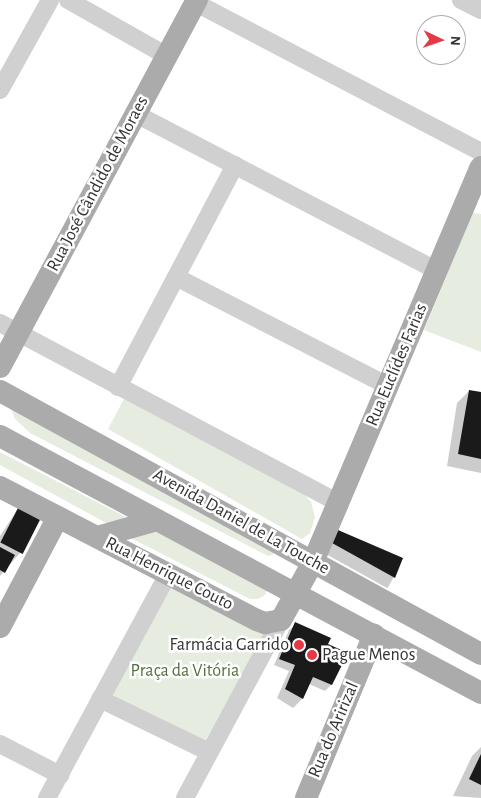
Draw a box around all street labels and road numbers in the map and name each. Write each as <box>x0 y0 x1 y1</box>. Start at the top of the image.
street label: Rua José Cândido de Moraes <box>43 93 153 275</box>
street label: Rua Euclídes Farias <box>361 300 433 430</box>
street label: Avenida Daniel de La Touche <box>149 464 333 580</box>
street label: Rua Henrique Couto <box>101 532 237 616</box>
street label: Rua do Aririzal <box>304 679 364 781</box>

